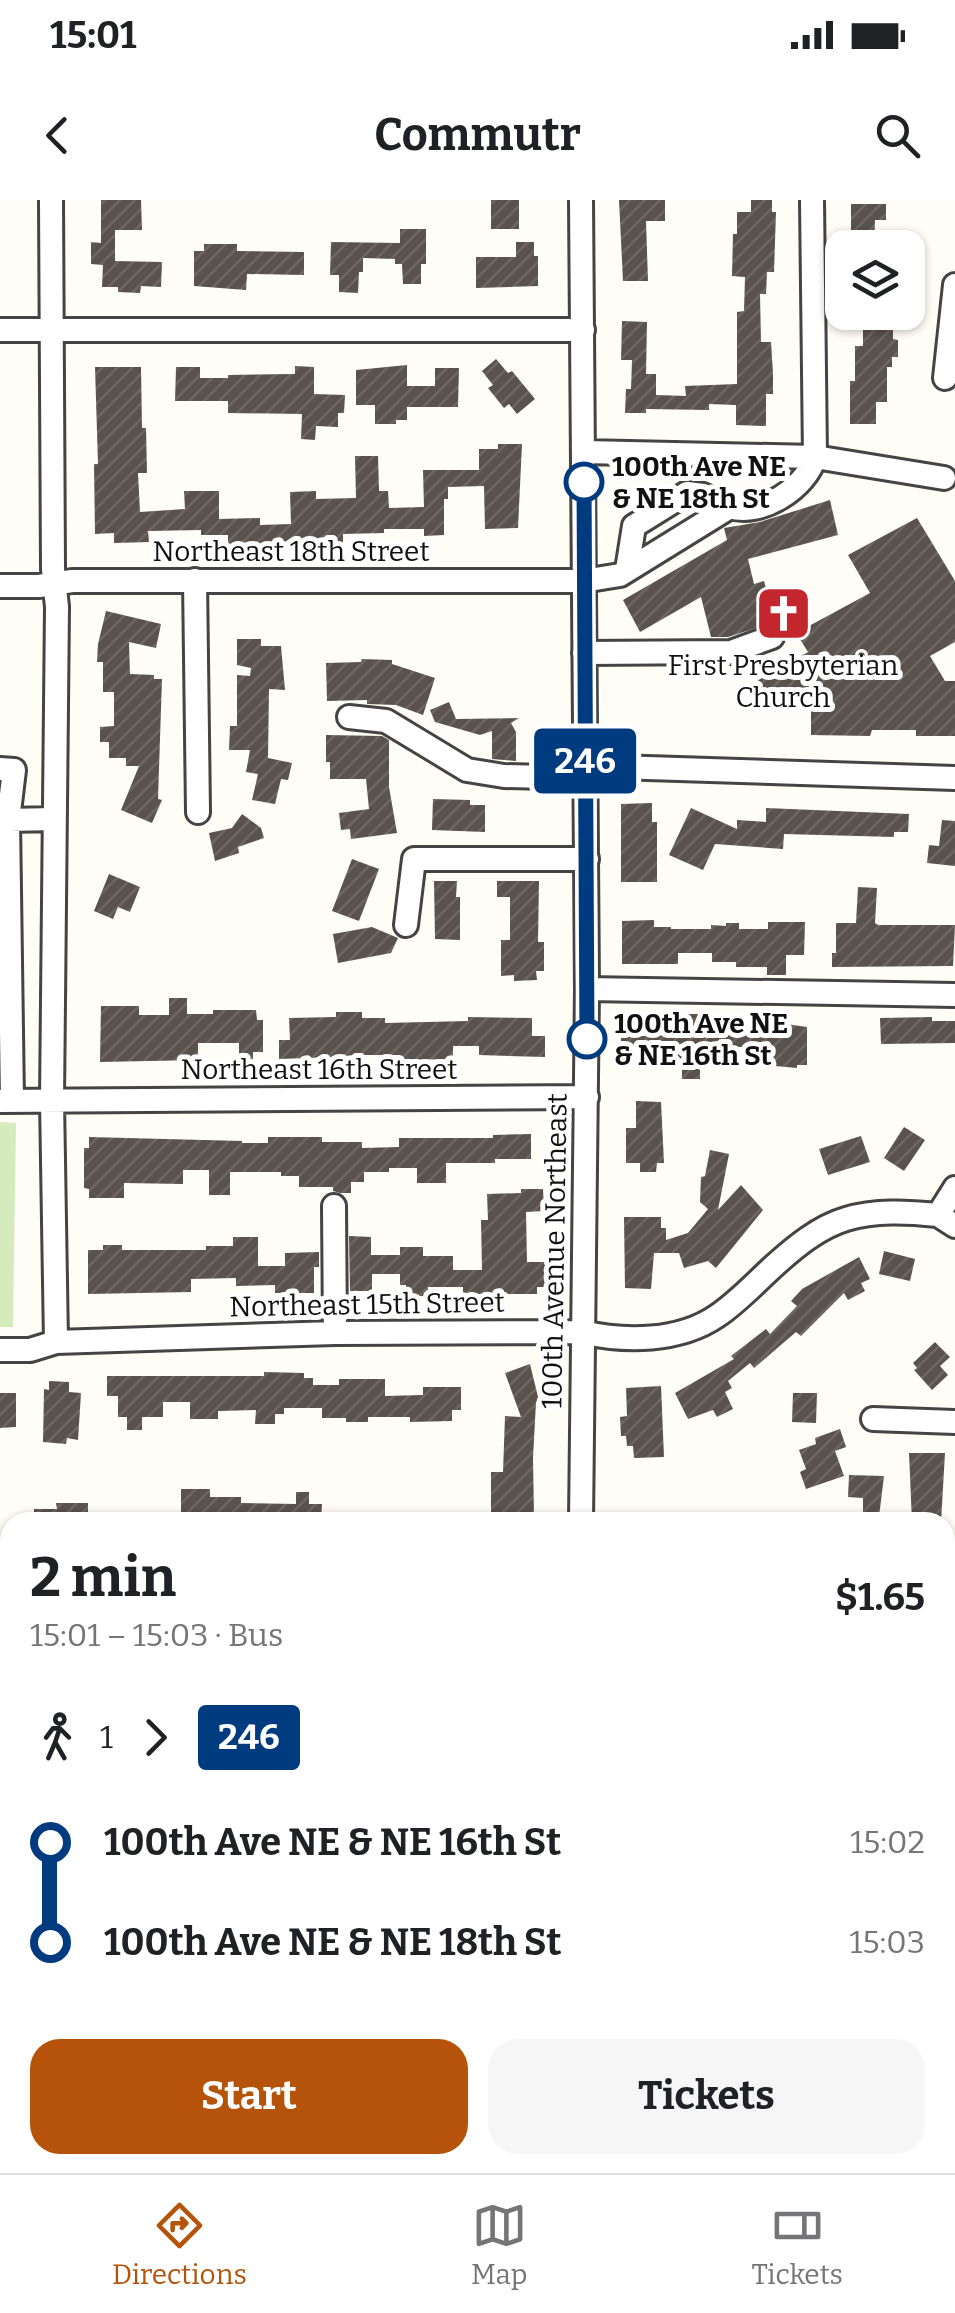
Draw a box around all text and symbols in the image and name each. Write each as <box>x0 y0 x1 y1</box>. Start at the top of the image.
text: 15:01 <box>50 12 136 58</box>
icon: back <box>30 108 85 163</box>
text: Commutr <box>374 108 581 162</box>
icon: search <box>870 108 925 163</box>
map controls <box>825 230 925 330</box>
button: layers <box>825 230 925 330</box>
place label: 100th Ave NE & NE 18th St <box>612 450 786 515</box>
marker: 100th Ave NE & NE 18th St <box>565 463 603 501</box>
street label: Northeast 18th Street <box>152 535 430 568</box>
church icon: First Presbyterian Church <box>753 584 813 644</box>
place label: First Presbyterian Church <box>668 649 898 714</box>
line badge: 246 <box>528 728 642 794</box>
text: 246 <box>554 740 616 782</box>
place label: 100th Ave NE & NE 16th St <box>614 1007 788 1072</box>
marker: 100th Ave NE & NE 16th St <box>568 1020 606 1058</box>
street label: Northeast 16th Street <box>181 1053 457 1086</box>
street label: 100th Avenue Northeast <box>535 1093 574 1409</box>
street label: Northeast 15th Street <box>229 1286 505 1323</box>
text: 2 min <box>30 1545 176 1611</box>
text: $1.65 <box>835 1574 925 1620</box>
text: 15:01 – 15:03 · Bus <box>30 1616 283 1654</box>
icon: walk <box>30 1710 85 1765</box>
icon: forward <box>128 1710 183 1765</box>
text: 246 <box>218 1716 280 1758</box>
text: 1 <box>100 1718 113 1756</box>
text: 100th Ave NE & NE 16th St <box>104 1819 561 1865</box>
text: 15:02 <box>850 1823 925 1861</box>
text: 100th Ave NE & NE 18th St <box>104 1919 561 1965</box>
text: 15:03 <box>849 1923 925 1961</box>
button: Start <box>30 2039 468 2154</box>
button: Tickets <box>488 2039 925 2154</box>
tab: Directions <box>112 2198 247 2291</box>
tab: Map <box>471 2198 527 2291</box>
tab: Tickets <box>752 2198 843 2291</box>

